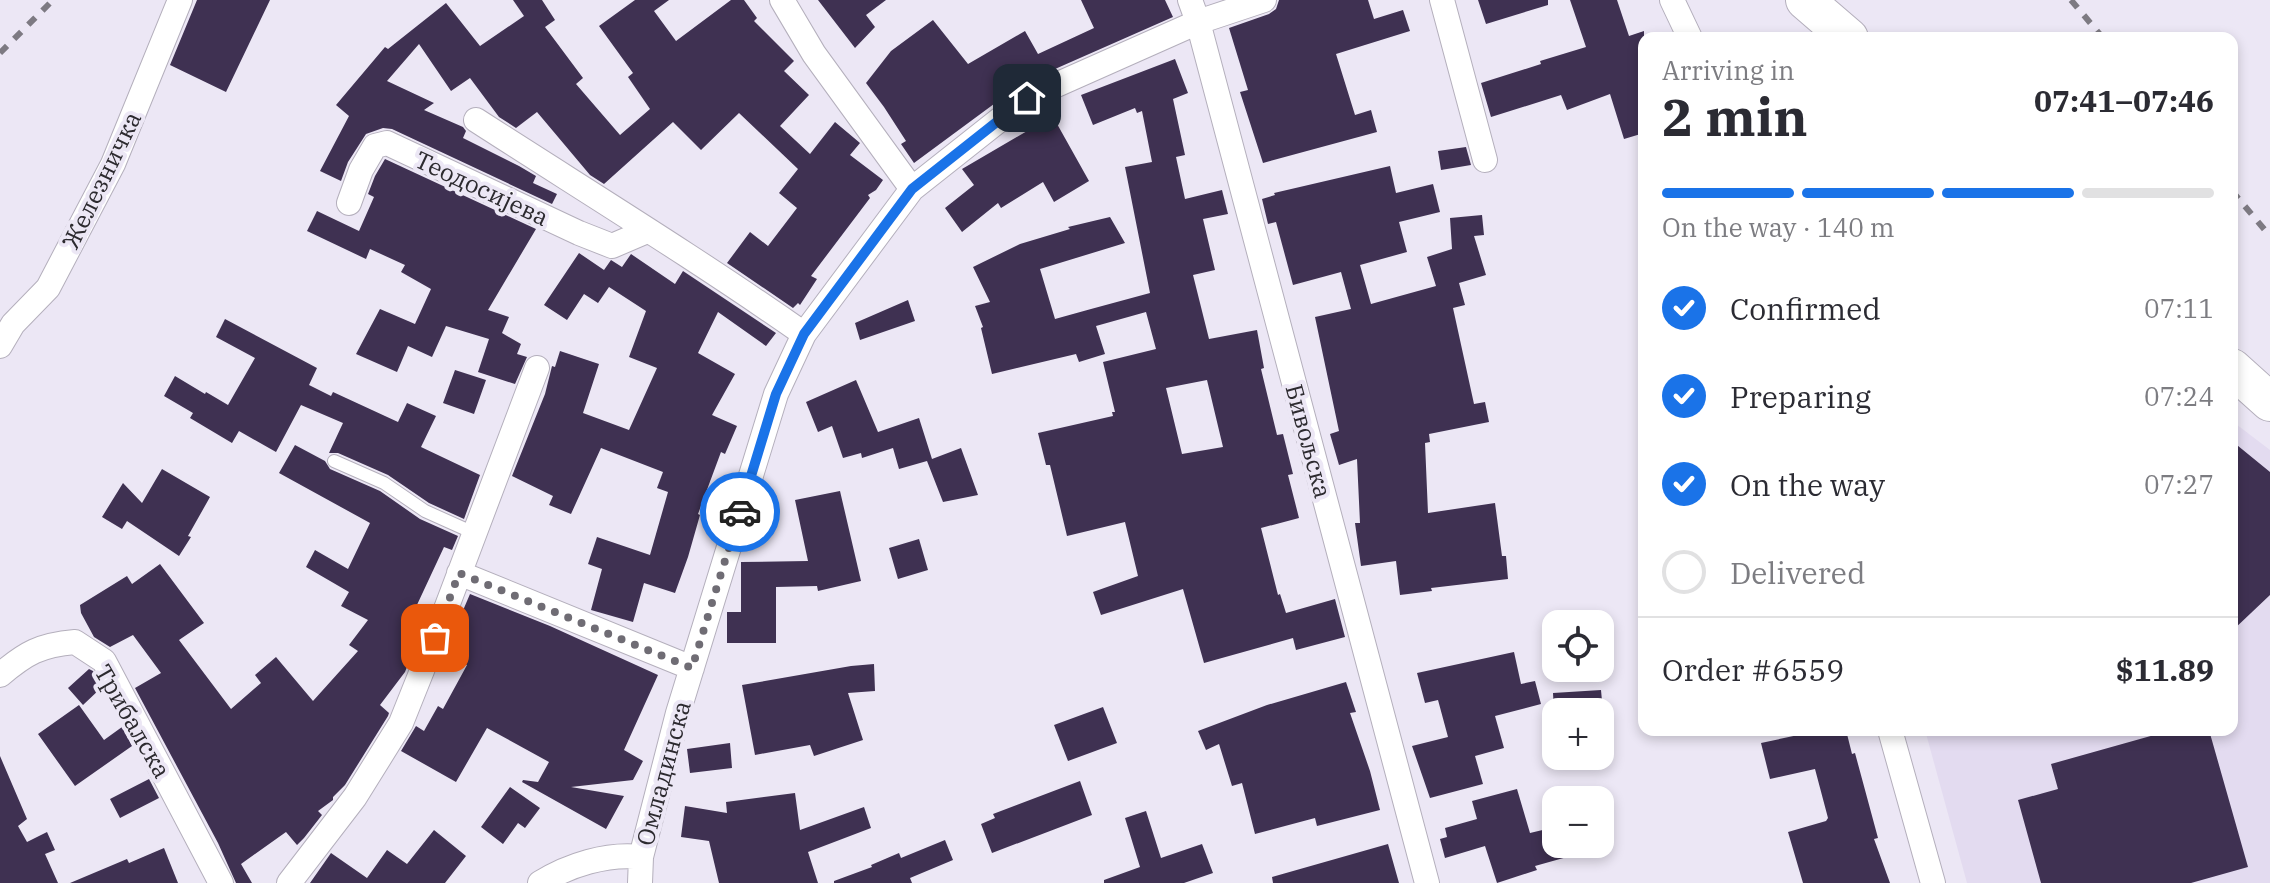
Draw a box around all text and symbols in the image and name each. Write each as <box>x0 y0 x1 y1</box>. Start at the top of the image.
text: Arriving in <box>1662 53 1795 87</box>
pin <box>993 64 1061 132</box>
icon: home <box>1005 76 1049 120</box>
text: 07:41–07:46 <box>2034 81 2214 120</box>
text: 2 min <box>1662 83 1808 150</box>
street label: Железничка <box>54 106 148 254</box>
street label: Теодосијева <box>410 143 554 233</box>
text: On the way · 140 m <box>1662 210 1895 244</box>
icon: check <box>1662 286 1706 330</box>
text: Confirmed <box>1730 289 1881 328</box>
text: 07:11 <box>2144 291 2214 325</box>
icon: check <box>1662 374 1706 418</box>
text: Preparing <box>1730 377 1871 416</box>
text: 07:24 <box>2144 379 2214 413</box>
street label: Бивољска <box>1278 381 1340 501</box>
icon: check <box>1662 462 1706 506</box>
text: On the way <box>1730 465 1885 504</box>
text: 07:27 <box>2144 467 2214 501</box>
courier <box>700 472 780 552</box>
icon: car <box>718 490 762 534</box>
text: Delivered <box>1730 553 1865 592</box>
pin <box>401 604 469 672</box>
map controls <box>1542 610 1614 858</box>
button: locate <box>1542 610 1614 682</box>
icon: bag <box>413 616 457 660</box>
text: Order #6559 <box>1662 650 1844 689</box>
text: $11.89 <box>2116 650 2214 689</box>
street label: Трибалска <box>88 658 178 784</box>
street label: Омладинска <box>628 697 698 849</box>
button: + <box>1542 698 1614 770</box>
button: − <box>1542 786 1614 858</box>

